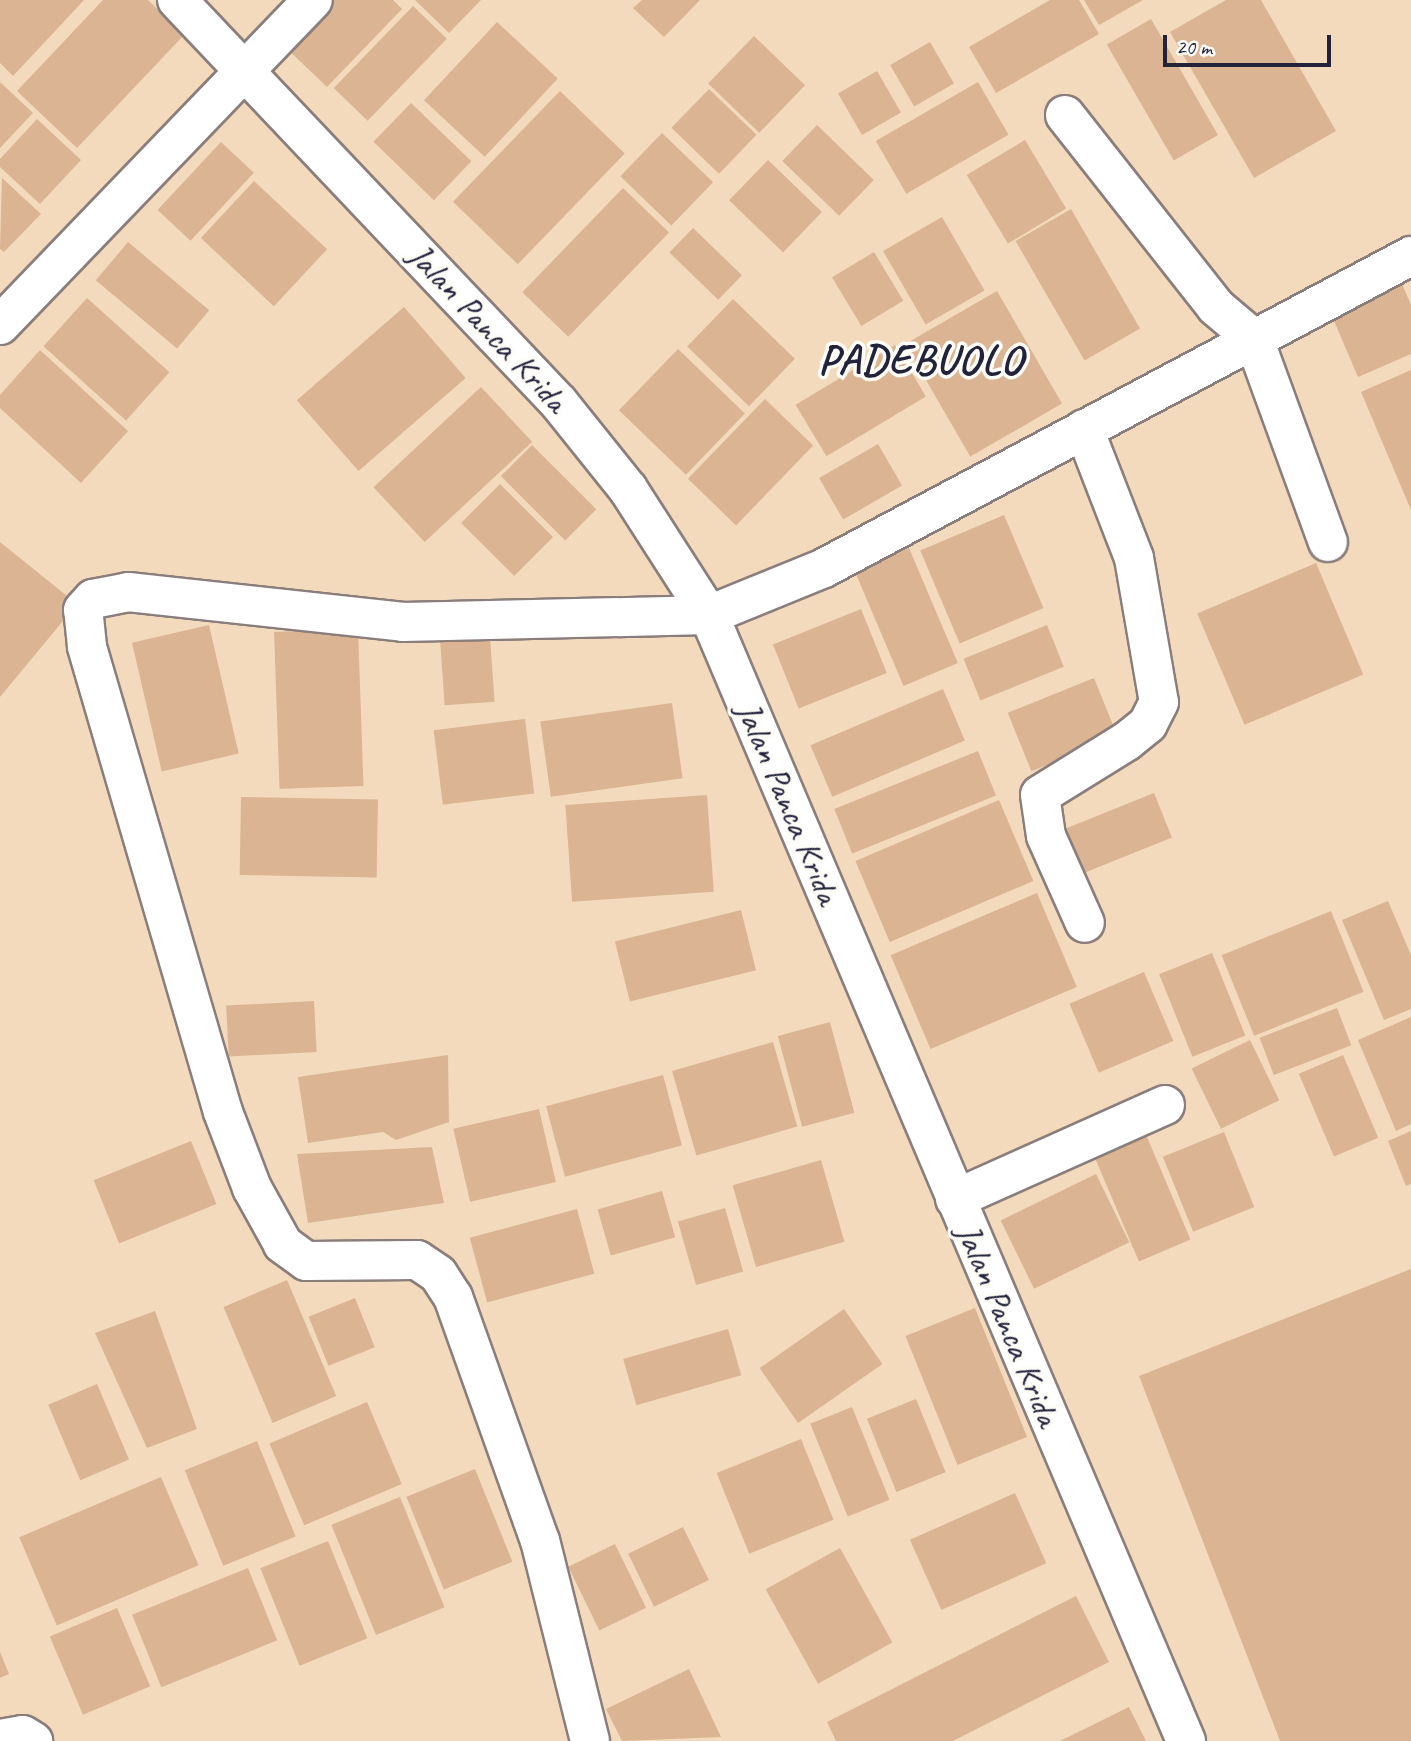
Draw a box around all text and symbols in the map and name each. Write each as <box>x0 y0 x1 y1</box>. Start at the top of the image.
scale bar <box>1166 21 1334 65</box>
text: 20 m <box>1176 34 1212 60</box>
street label: Jalan Panca Krida <box>399 235 577 421</box>
district label: PADEBUOLO <box>820 335 1022 385</box>
street label: Jalan Panca Krida <box>727 696 849 910</box>
street label: Jalan Panca Krida <box>947 1218 1069 1432</box>

